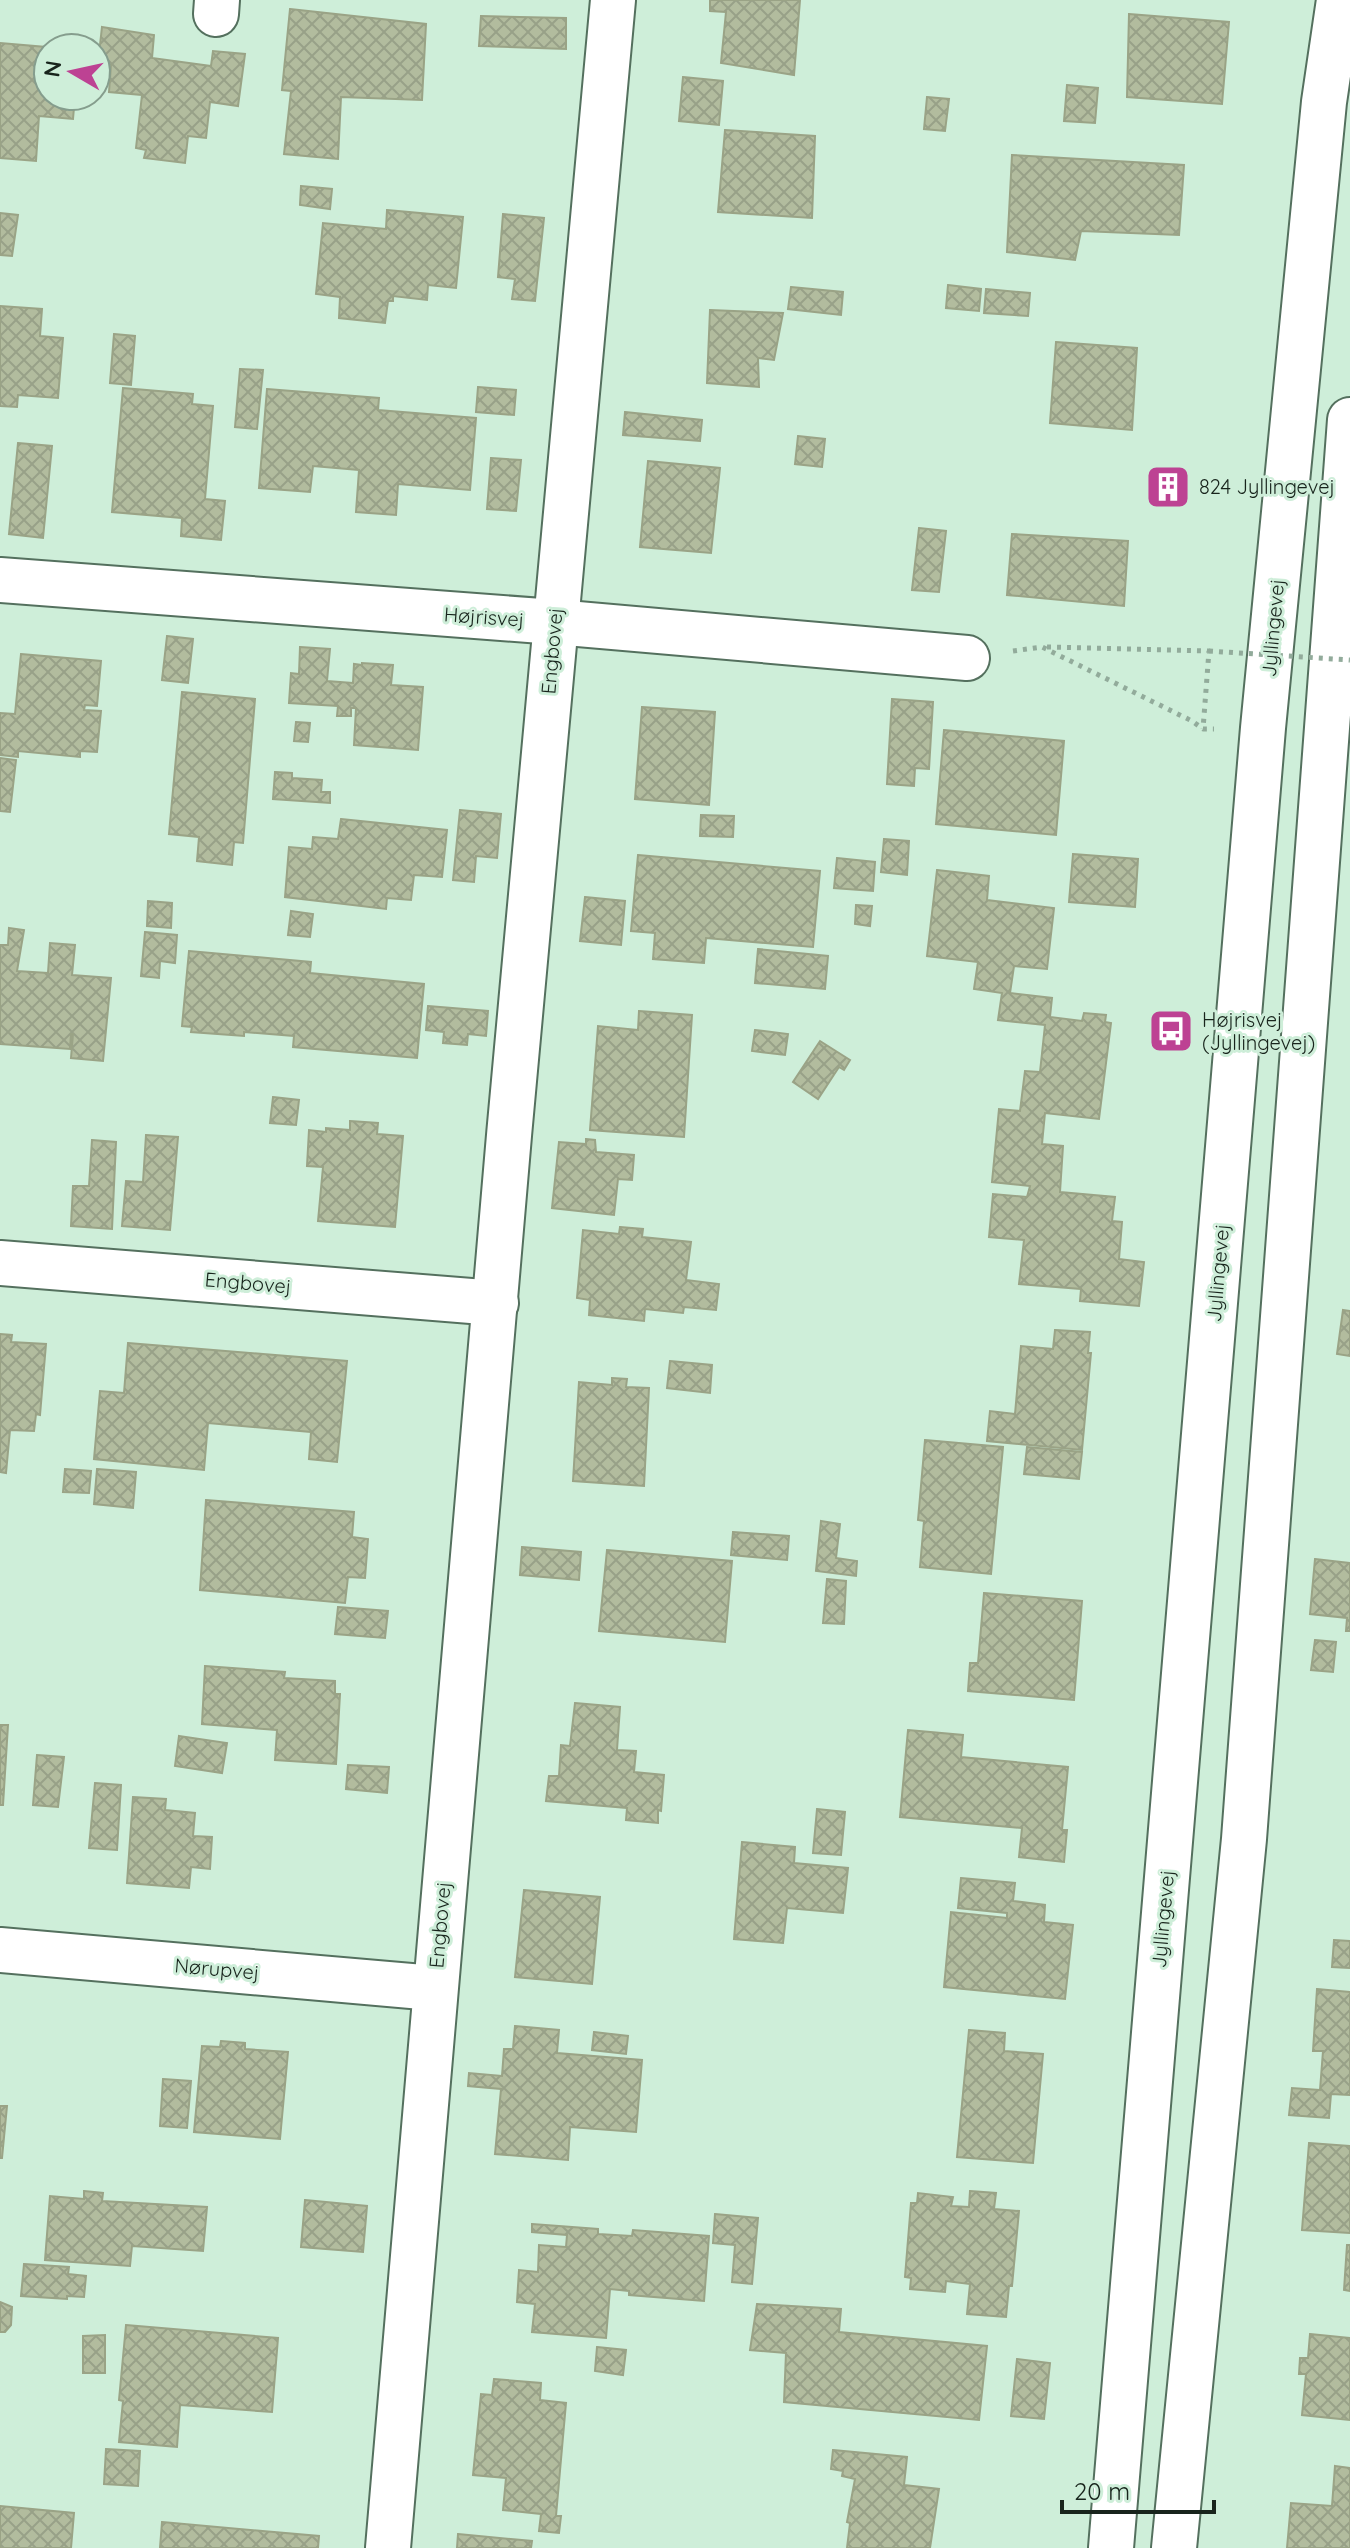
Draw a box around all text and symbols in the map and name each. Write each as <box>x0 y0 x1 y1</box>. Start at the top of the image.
north arrow <box>32 32 112 112</box>
text: N <box>37 59 67 79</box>
building icon: 824 Jyllingevej <box>1144 463 1192 511</box>
place label: 824 Jyllingevej <box>1199 474 1335 499</box>
street label: Jyllingevej <box>1256 578 1289 678</box>
street label: Højrisvej <box>443 601 525 632</box>
street label: Engbovej <box>535 607 568 695</box>
bus stop icon: Højrisvej (Jyllingevej) <box>1147 1007 1195 1055</box>
place label: Højrisvej (Jyllingevej) <box>1202 1007 1315 1055</box>
street label: Jyllingevej <box>1201 1223 1234 1323</box>
street label: Engbovej <box>204 1266 292 1299</box>
street label: Jyllingevej <box>1146 1869 1179 1969</box>
street label: Engbovej <box>423 1881 456 1969</box>
street label: Nørupvej <box>174 1952 260 1985</box>
scale bar <box>1062 2464 1214 2514</box>
text: 20 m <box>1074 2476 1130 2506</box>

